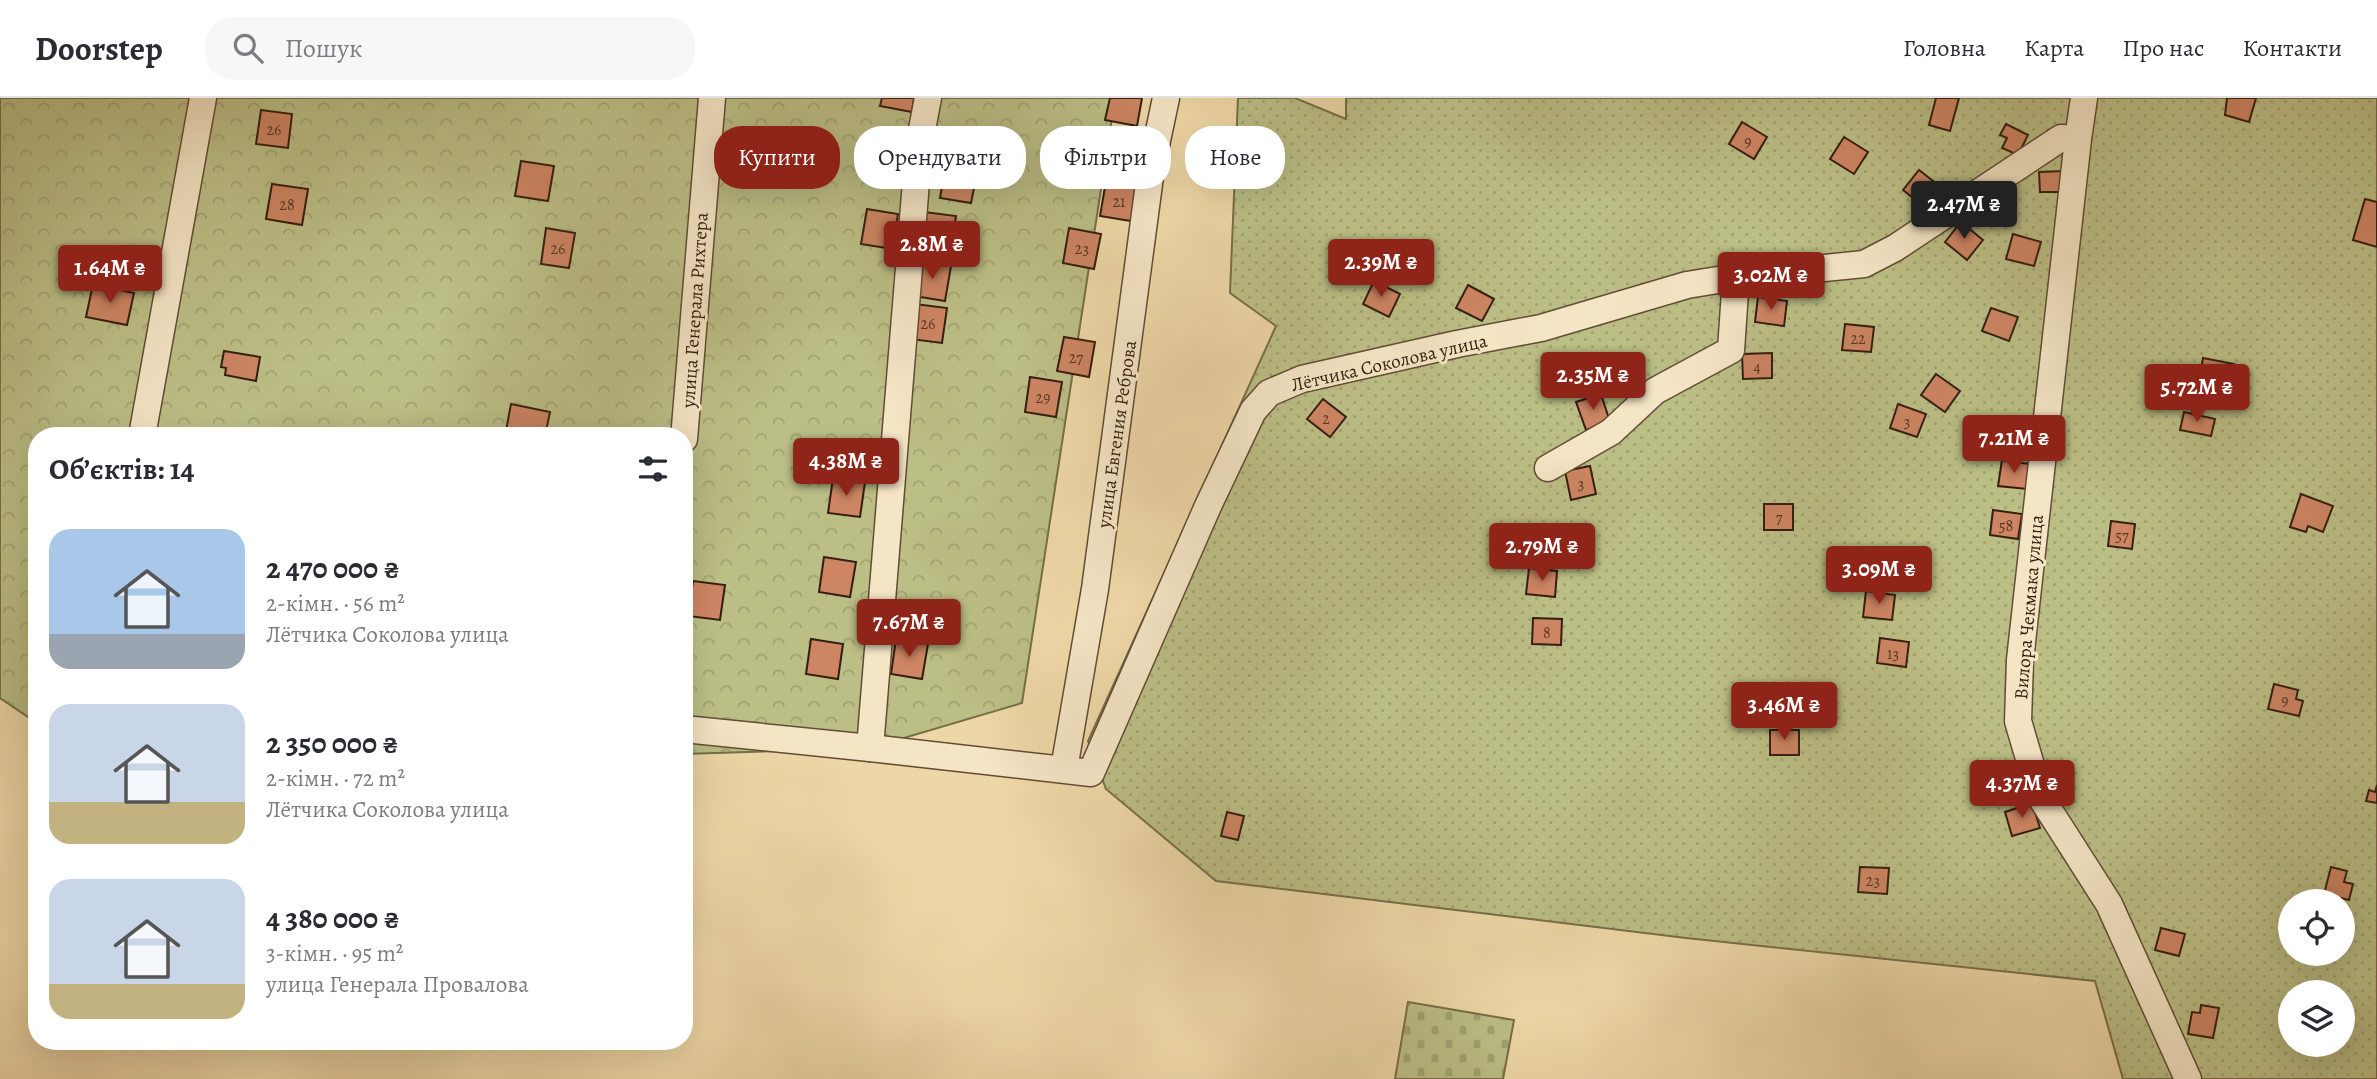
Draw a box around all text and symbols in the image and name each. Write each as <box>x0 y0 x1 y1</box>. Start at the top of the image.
search box <box>205 17 695 80</box>
text: Doorstep <box>35 26 163 71</box>
icon: search <box>229 29 267 67</box>
text: Пошук <box>285 31 362 66</box>
text: Головна <box>1903 32 1986 64</box>
text: Карта <box>2024 32 2084 64</box>
text: Про нас <box>2122 32 2204 64</box>
text: Контакти <box>2242 32 2342 64</box>
house number: 26 <box>267 119 282 141</box>
chip: Купити <box>714 126 840 189</box>
chip: Орендувати <box>854 126 1026 189</box>
chip: Фільтри <box>1040 126 1171 189</box>
chip: Нове <box>1185 126 1285 189</box>
house number: 9 <box>1744 131 1752 153</box>
pin: 2.47M ₴ <box>1899 181 2029 241</box>
text: 2.47M ₴ <box>1927 188 2001 219</box>
house number: 21 <box>1112 191 1126 213</box>
house number: 28 <box>279 194 295 216</box>
street label: улица Генерала Рихтера <box>675 211 715 410</box>
pin: 2.8M ₴ <box>875 222 989 281</box>
text: 2.8M ₴ <box>900 228 964 259</box>
house number: 26 <box>551 238 566 260</box>
house number: 23 <box>1075 238 1089 260</box>
pin: 2.39M ₴ <box>1316 240 1446 299</box>
pin: 1.64M ₴ <box>45 246 175 305</box>
text: 2.39M ₴ <box>1344 246 1418 277</box>
text: 1.64M ₴ <box>74 252 146 283</box>
pin: 3.02M ₴ <box>1706 252 1836 312</box>
text: 3.02M ₴ <box>1734 259 1808 290</box>
house number: 26 <box>921 313 936 335</box>
street label: Лётчика Соколова улица <box>1289 328 1490 398</box>
house number: 22 <box>1850 328 1866 350</box>
street label: улица Евгения Реброва <box>1091 338 1143 531</box>
house number: 27 <box>1069 347 1083 369</box>
pin: 2.35M ₴ <box>1528 352 1658 412</box>
house number: 4 <box>1753 356 1761 378</box>
text: 2.35M ₴ <box>1557 359 1629 390</box>
pin: 5.72M ₴ <box>2132 364 2262 424</box>
text: 5.72M ₴ <box>2161 371 2233 402</box>
house number: 29 <box>1036 387 1050 409</box>
house number: 2 <box>1322 408 1330 430</box>
house number: 3 <box>1904 411 1910 433</box>
pin: 7.21M ₴ <box>1949 416 2079 475</box>
text: 7.21M ₴ <box>1978 422 2050 453</box>
pin: 4.38M ₴ <box>781 438 911 498</box>
text: 4.38M ₴ <box>809 445 883 476</box>
text: Об’єктів: 14 <box>49 449 195 489</box>
icon: filters <box>634 450 672 488</box>
house number: 3 <box>1578 473 1584 495</box>
house number: 7 <box>1776 507 1783 529</box>
street label: Вилора Чекмака улица <box>2008 513 2050 701</box>
house number: 58 <box>1999 515 2013 537</box>
pin: 2.79M ₴ <box>1477 524 1607 583</box>
house number: 57 <box>2115 525 2129 547</box>
text: 2.79M ₴ <box>1505 530 1579 561</box>
pin: 3.09M ₴ <box>1814 546 1944 606</box>
text: 2 470 000 ₴ <box>266 548 400 588</box>
text: 3.09M ₴ <box>1842 553 1916 584</box>
icon: home <box>105 557 189 641</box>
text: 2-кімн. · 56 m² <box>266 588 405 619</box>
pin: 7.67M ₴ <box>844 600 974 659</box>
text: 7.67M ₴ <box>873 606 945 637</box>
text: Лётчика Соколова улица <box>266 619 509 650</box>
house number: 8 <box>1543 622 1551 644</box>
house number: 13 <box>1887 643 1899 665</box>
pin: 3.46M ₴ <box>1719 682 1849 742</box>
text: 3.46M ₴ <box>1747 689 1821 720</box>
house number: 9 <box>2281 690 2289 712</box>
text: 2 350 000 ₴ <box>266 723 398 763</box>
icon: home <box>105 732 189 816</box>
pin: 4.37M ₴ <box>1957 760 2087 820</box>
text: 2-кімн. · 72 m² <box>266 763 405 794</box>
text: 4.37M ₴ <box>1986 767 2058 798</box>
text: Лётчика Соколова улица <box>266 794 509 825</box>
house number: 23 <box>1866 870 1880 892</box>
map controls <box>2278 889 2355 1057</box>
button: locate <box>2278 889 2355 966</box>
text: 4 380 000 ₴ <box>266 898 400 938</box>
icon: home <box>105 907 189 991</box>
text: 3-кімн. · 95 m² <box>266 938 403 969</box>
text: улица Генерала Провалова <box>266 969 529 1000</box>
button: layers <box>2278 980 2355 1057</box>

